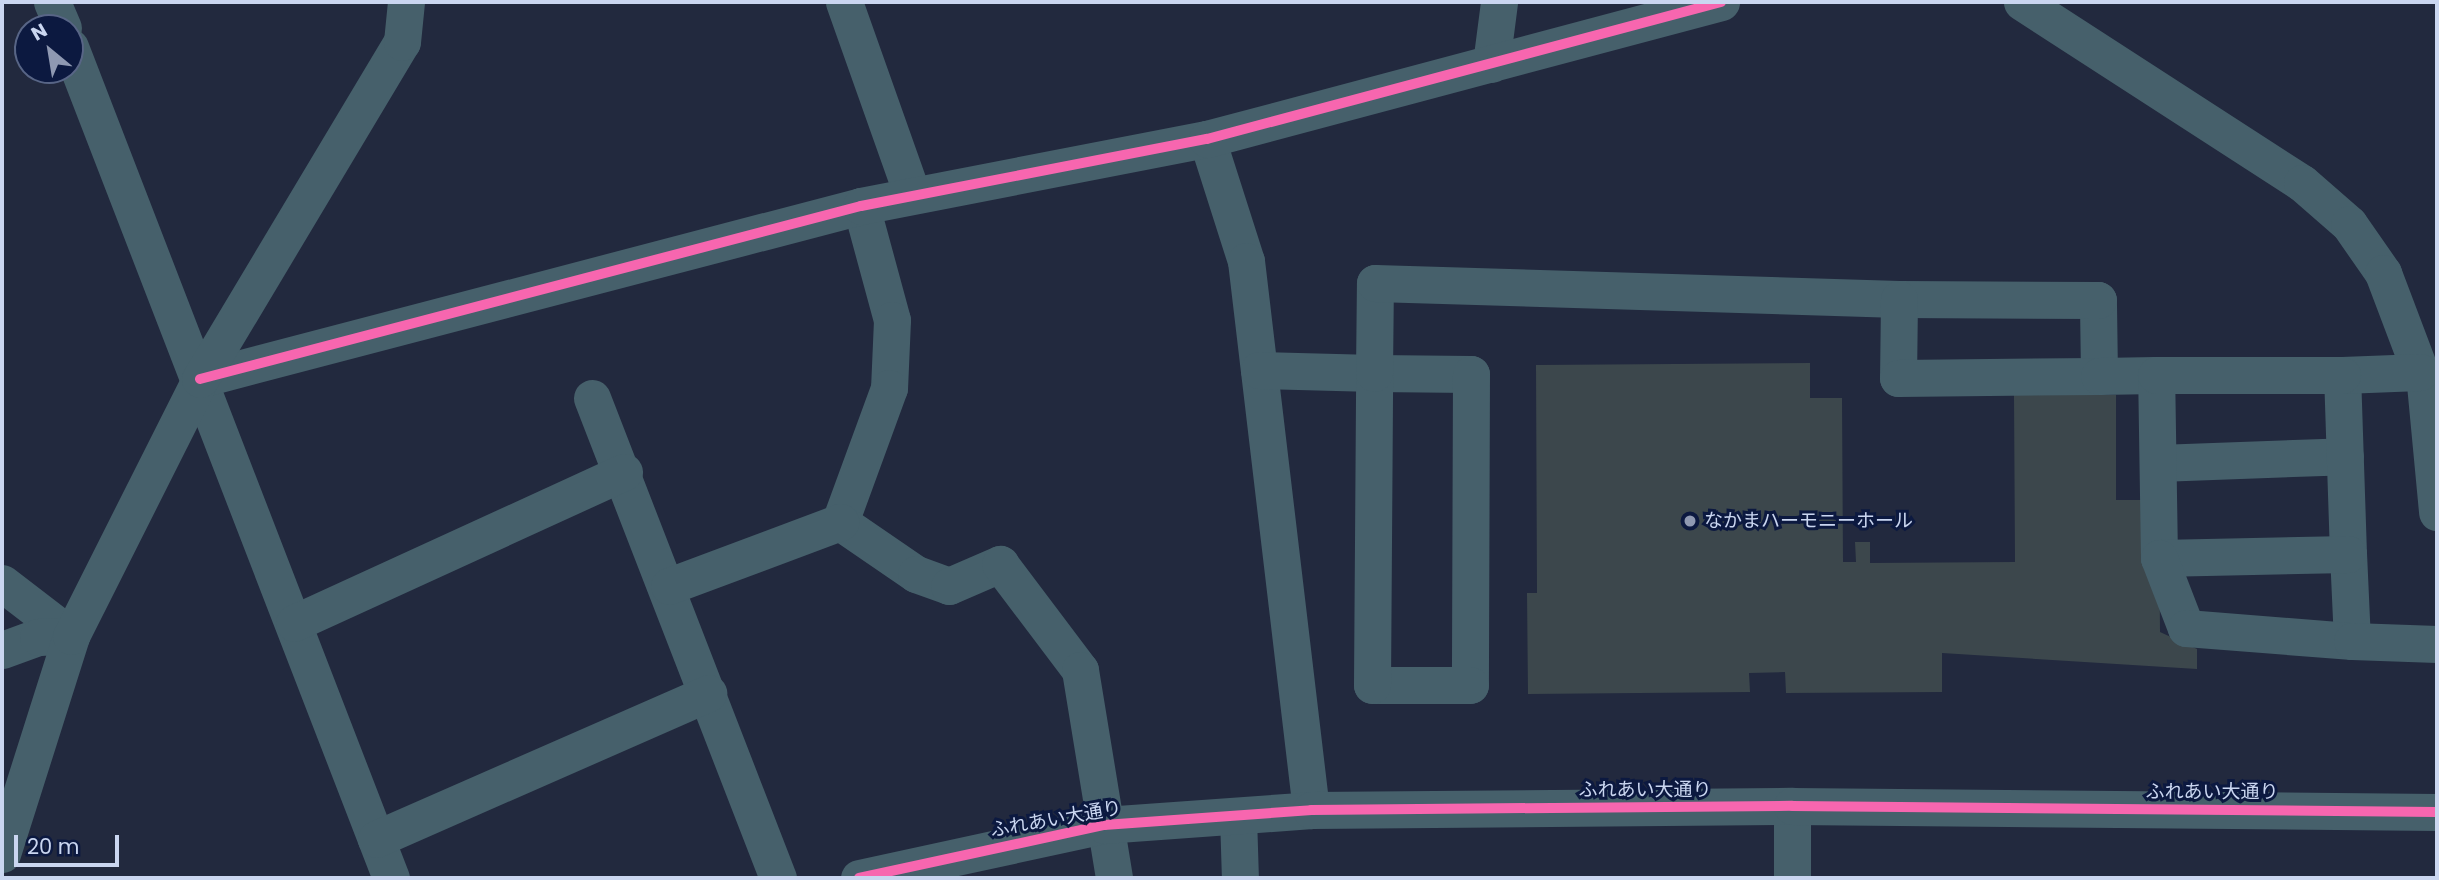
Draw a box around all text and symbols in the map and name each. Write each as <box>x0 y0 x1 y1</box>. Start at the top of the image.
north arrow <box>14 14 84 84</box>
text: N <box>26 17 52 47</box>
place label: なかまハーモニーホール <box>1704 510 1913 532</box>
marker: なかまハーモニーホール <box>1682 513 1698 529</box>
street label: ふれあい大通り <box>1579 779 1711 801</box>
street label: ふれあい大通り <box>2146 781 2278 803</box>
street label: ふれあい大通り <box>989 796 1123 842</box>
scale bar <box>18 820 122 864</box>
text: 20 m <box>27 832 80 861</box>

